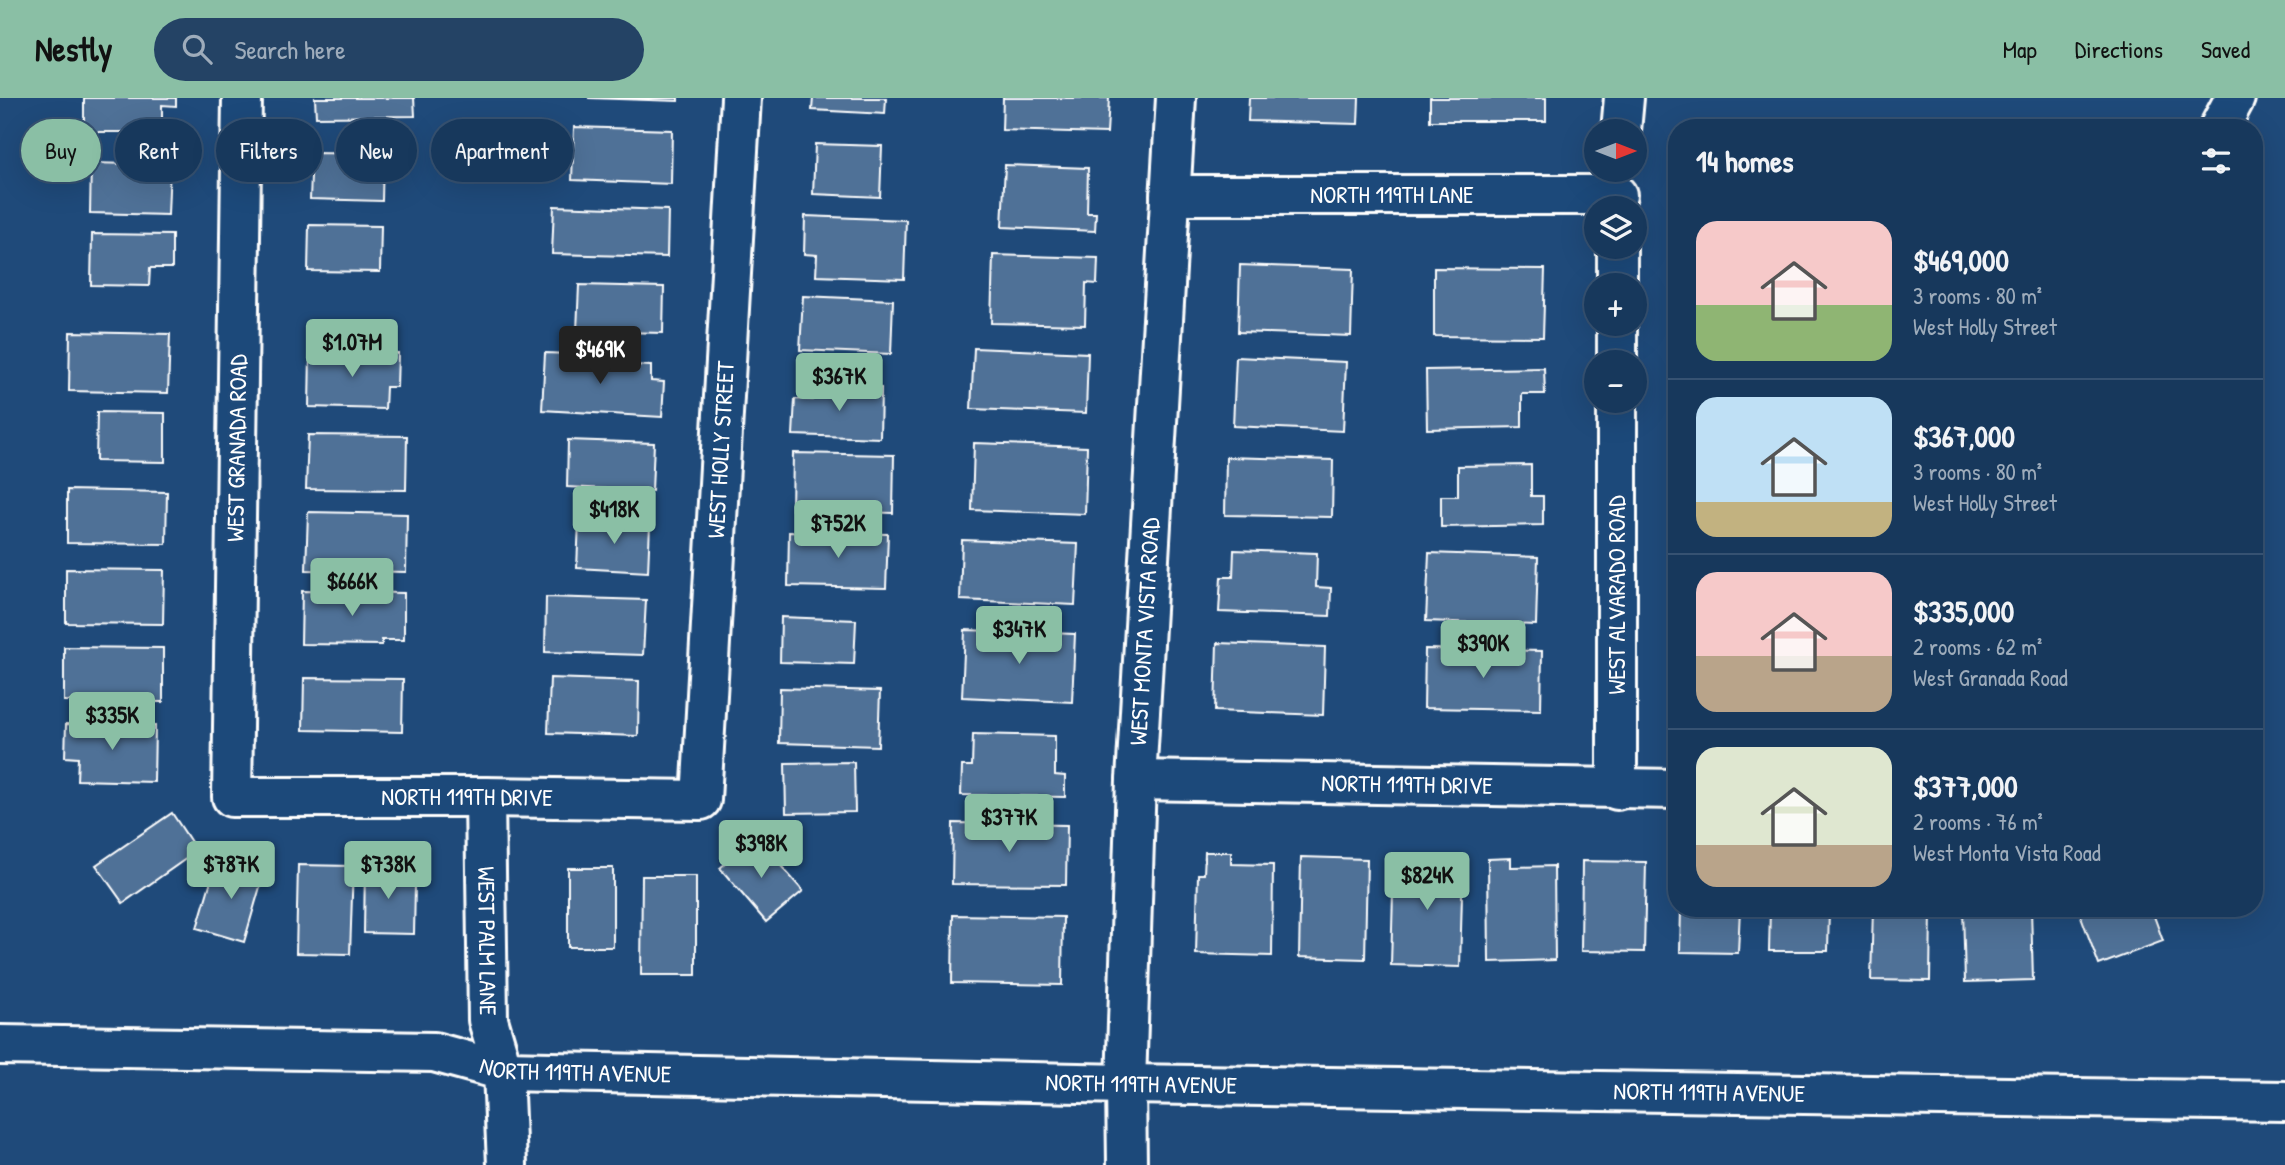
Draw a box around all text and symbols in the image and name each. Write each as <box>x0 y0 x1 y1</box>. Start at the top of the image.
search box <box>154 18 644 81</box>
text: Nestly <box>35 27 112 71</box>
icon: search <box>178 30 216 68</box>
text: Search here <box>234 32 346 67</box>
text: Map <box>2003 33 2037 65</box>
text: Directions <box>2075 33 2163 65</box>
text: Saved <box>2201 33 2250 65</box>
chip: Buy <box>21 119 101 182</box>
chip: Rent <box>115 119 202 182</box>
chip: Filters <box>216 119 322 182</box>
chip: New <box>336 119 417 182</box>
chip: Apartment <box>431 119 573 182</box>
north arrow <box>1584 119 1647 182</box>
map controls <box>1584 119 1647 413</box>
text: 14 homes <box>1696 141 1794 181</box>
icon: filters <box>2197 142 2235 180</box>
street label: NORTH 119TH LANE <box>1310 178 1474 210</box>
button: layers <box>1584 196 1647 259</box>
text: $469,000 <box>1913 240 2009 280</box>
icon: home <box>1752 249 1836 333</box>
button: + <box>1584 273 1647 336</box>
text: 3 rooms · 80 m² <box>1913 280 2042 311</box>
text: West Holly Street <box>1913 311 2057 342</box>
pin: $1.07M <box>295 320 409 379</box>
text: $1.07M <box>322 326 382 357</box>
pin: $469K <box>551 327 649 386</box>
text: $469K <box>575 333 625 364</box>
button: − <box>1584 350 1647 413</box>
street label: WEST GRANADA ROAD <box>218 353 254 542</box>
pin: $367K <box>790 354 888 413</box>
street label: WEST HOLLY STREET <box>699 359 741 539</box>
text: $367K <box>812 360 866 391</box>
text: $367,000 <box>1913 416 2015 456</box>
icon: home <box>1752 425 1836 509</box>
text: 3 rooms · 80 m² <box>1913 456 2042 487</box>
pin: $418K <box>565 486 663 546</box>
text: West Holly Street <box>1913 487 2057 518</box>
text: $418K <box>589 493 639 524</box>
street label: WEST ALVARADO ROAD <box>1600 495 1632 695</box>
pin: $752K <box>789 500 887 560</box>
text: $752K <box>810 507 866 538</box>
street label: WEST MONTA VISTA ROAD <box>1121 516 1166 746</box>
pin: $666K <box>303 559 401 618</box>
text: $666K <box>326 565 378 596</box>
text: $335,000 <box>1913 591 2014 631</box>
icon: home <box>1752 600 1836 684</box>
pin: $347K <box>970 606 1068 666</box>
text: $347K <box>992 613 1046 644</box>
pin: $390K <box>1434 620 1532 680</box>
text: $390K <box>1457 627 1509 658</box>
text: 2 rooms · 62 m² <box>1913 631 2042 662</box>
text: West Granada Road <box>1913 662 2068 693</box>
pin: $335K <box>63 692 161 752</box>
text: $335K <box>85 699 139 730</box>
street label: NORTH 119TH DRIVE <box>1321 766 1493 801</box>
text: $377,000 <box>1913 766 2018 806</box>
icon: home <box>1752 775 1836 859</box>
street label: NORTH 119TH DRIVE <box>381 780 553 813</box>
pin: $377K <box>960 794 1058 854</box>
text: $377K <box>981 801 1037 832</box>
text: 2 rooms · 76 m² <box>1913 806 2043 837</box>
pin: $398K <box>712 820 810 880</box>
text: $398K <box>735 827 787 858</box>
text: West Monta Vista Road <box>1913 837 2101 868</box>
pin: $787K <box>182 842 280 901</box>
pin: $738K <box>339 842 437 901</box>
text: $787K <box>203 848 259 879</box>
text: $738K <box>360 848 416 879</box>
pin: $824K <box>1378 852 1476 912</box>
text: $824K <box>1400 859 1454 890</box>
street label: WEST PALM LANE <box>471 866 505 1016</box>
street label: NORTH 119TH AVENUE <box>476 1048 672 1090</box>
street label: NORTH 119TH AVENUE <box>1045 1065 1238 1101</box>
street label: NORTH 119TH AVENUE <box>1613 1074 1806 1109</box>

